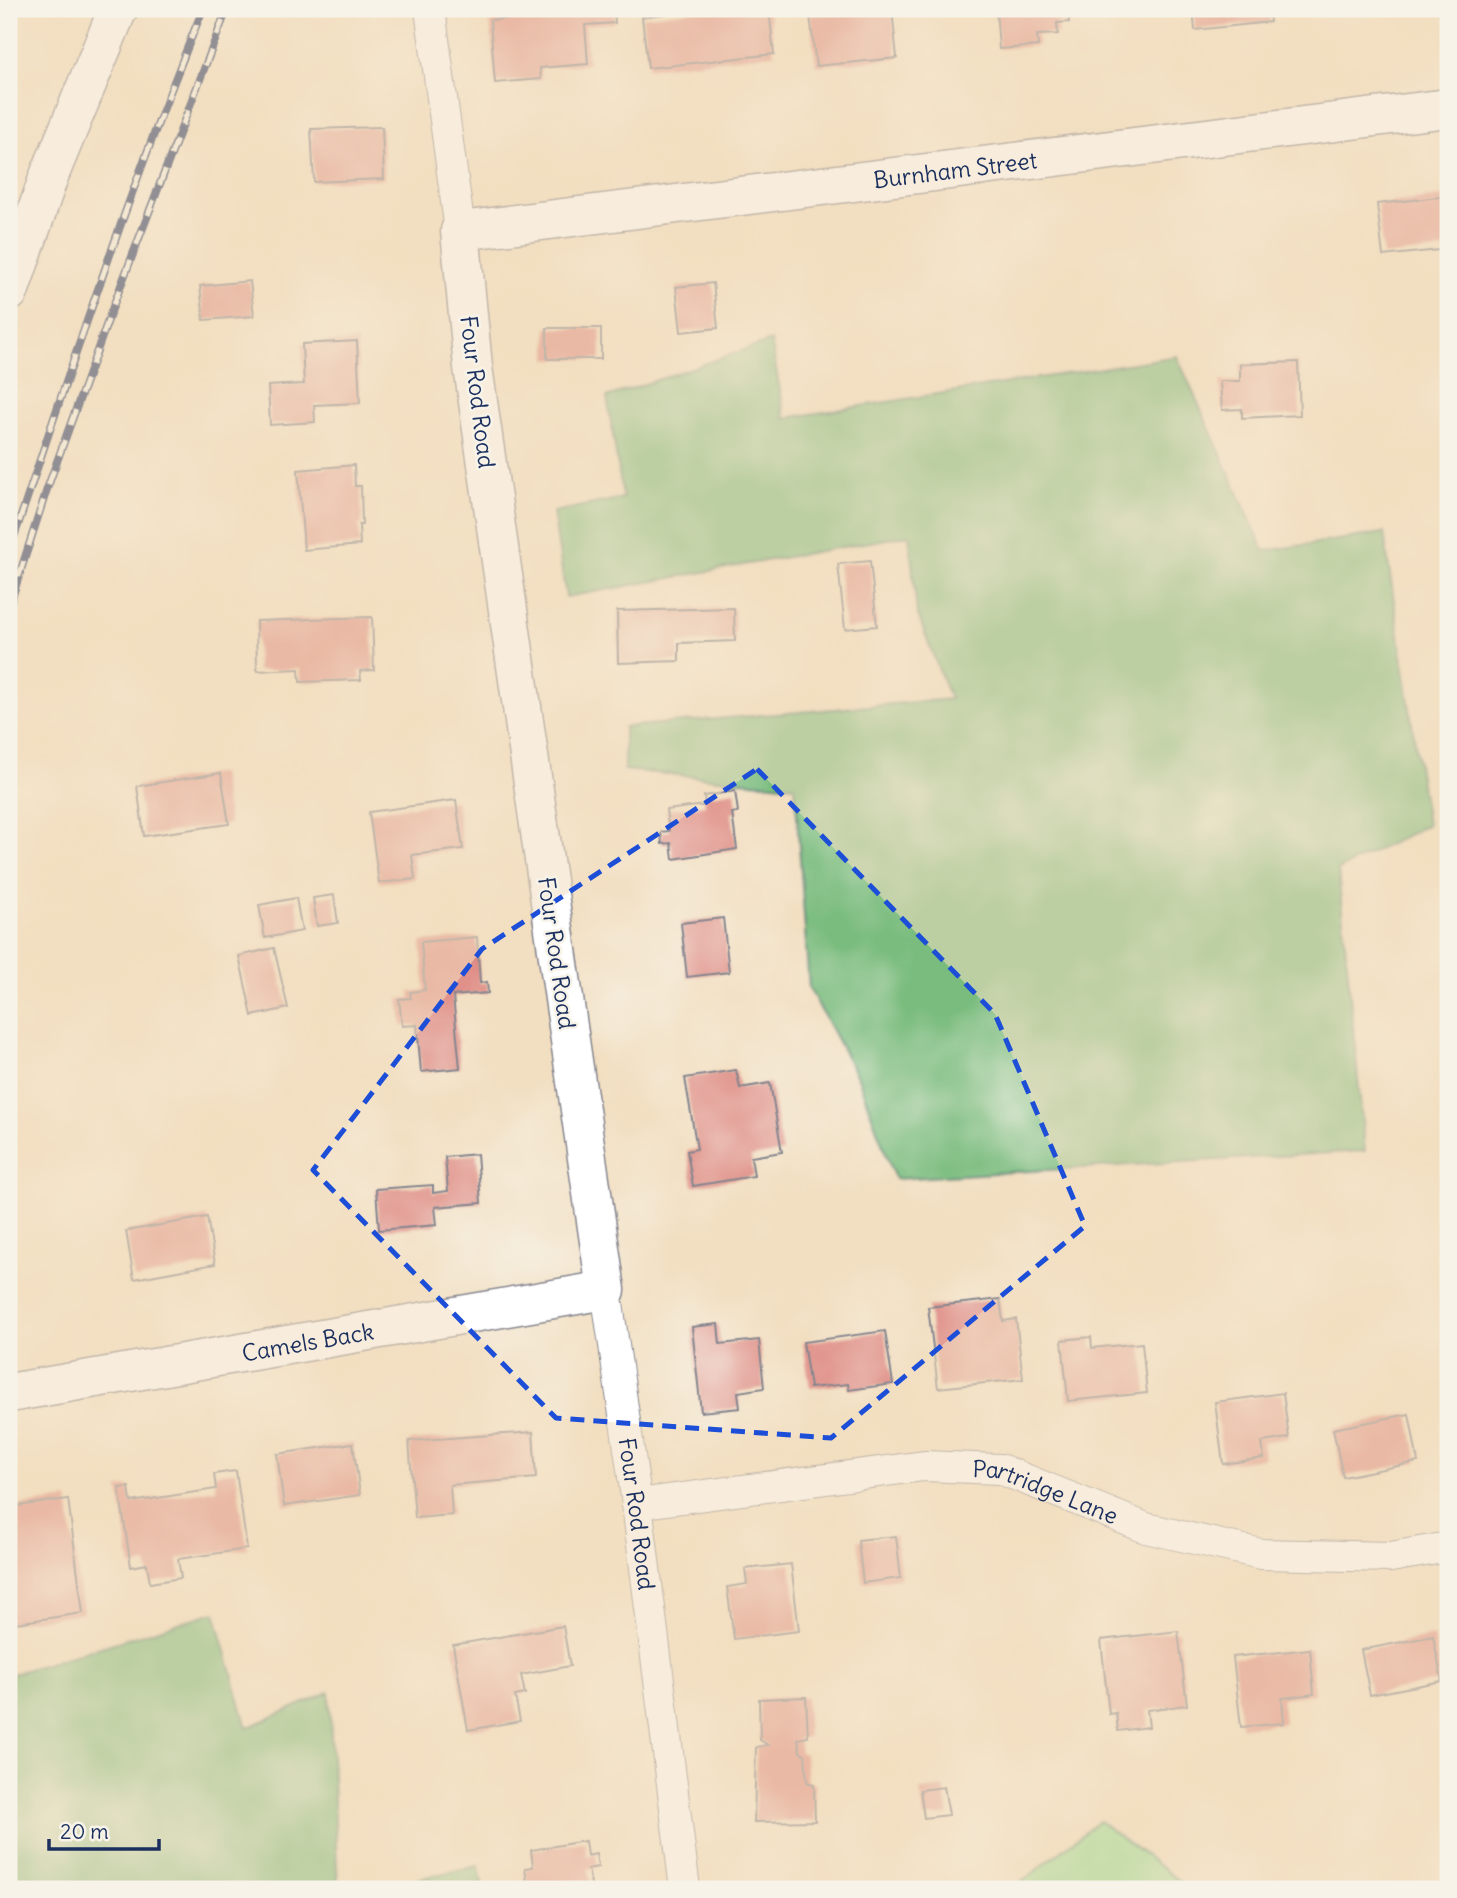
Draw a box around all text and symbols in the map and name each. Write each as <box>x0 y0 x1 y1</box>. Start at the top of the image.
street label: Burnham Street <box>872 145 1039 194</box>
street label: Four Rod Road <box>454 314 502 470</box>
street label: Four Rod Road <box>532 875 582 1031</box>
street label: Camels Back <box>239 1316 376 1367</box>
street label: Four Rod Road <box>613 1436 662 1592</box>
street label: Partridge Lane <box>972 1453 1122 1530</box>
scale bar <box>49 1807 159 1851</box>
text: 20 m <box>60 1818 109 1845</box>

